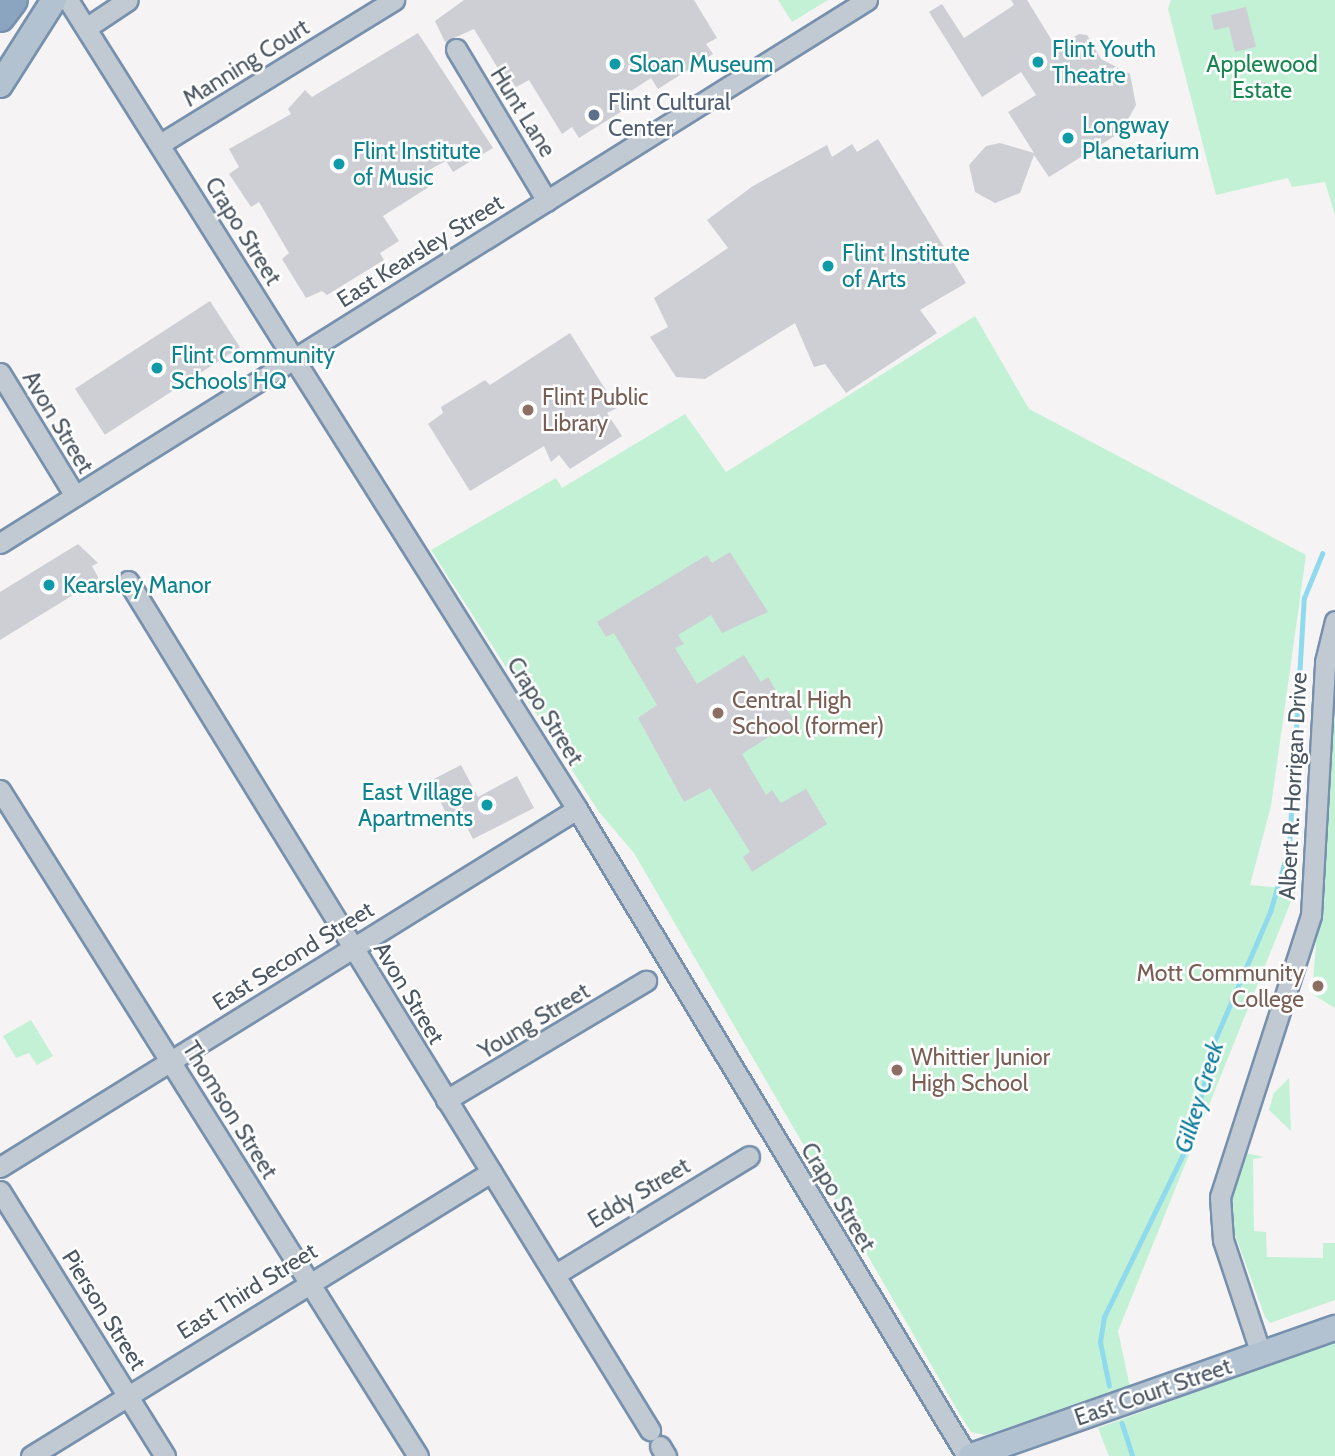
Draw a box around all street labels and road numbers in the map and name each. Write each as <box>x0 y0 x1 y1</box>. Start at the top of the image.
street label: Manning Court <box>178 13 314 113</box>
street label: Hunt Lane <box>485 62 561 162</box>
street label: Crapo Street <box>199 172 287 290</box>
street label: East Kearsley Street <box>332 189 508 313</box>
street label: Avon Street <box>17 366 99 478</box>
street label: Crapo Street <box>501 652 589 770</box>
street label: Albert R. Horrigan Drive <box>1273 671 1313 901</box>
street label: East Second Street <box>208 895 378 1017</box>
street label: Avon Street <box>368 937 450 1049</box>
street label: Young Street <box>474 977 594 1065</box>
street label: Thomson Street <box>177 1036 283 1184</box>
street label: Crapo Street <box>795 1138 881 1256</box>
street label: Eddy Street <box>583 1152 695 1234</box>
street label: East Third Street <box>172 1237 322 1345</box>
street label: Pierson Street <box>56 1245 152 1375</box>
street label: East Court Street <box>1071 1352 1235 1432</box>

